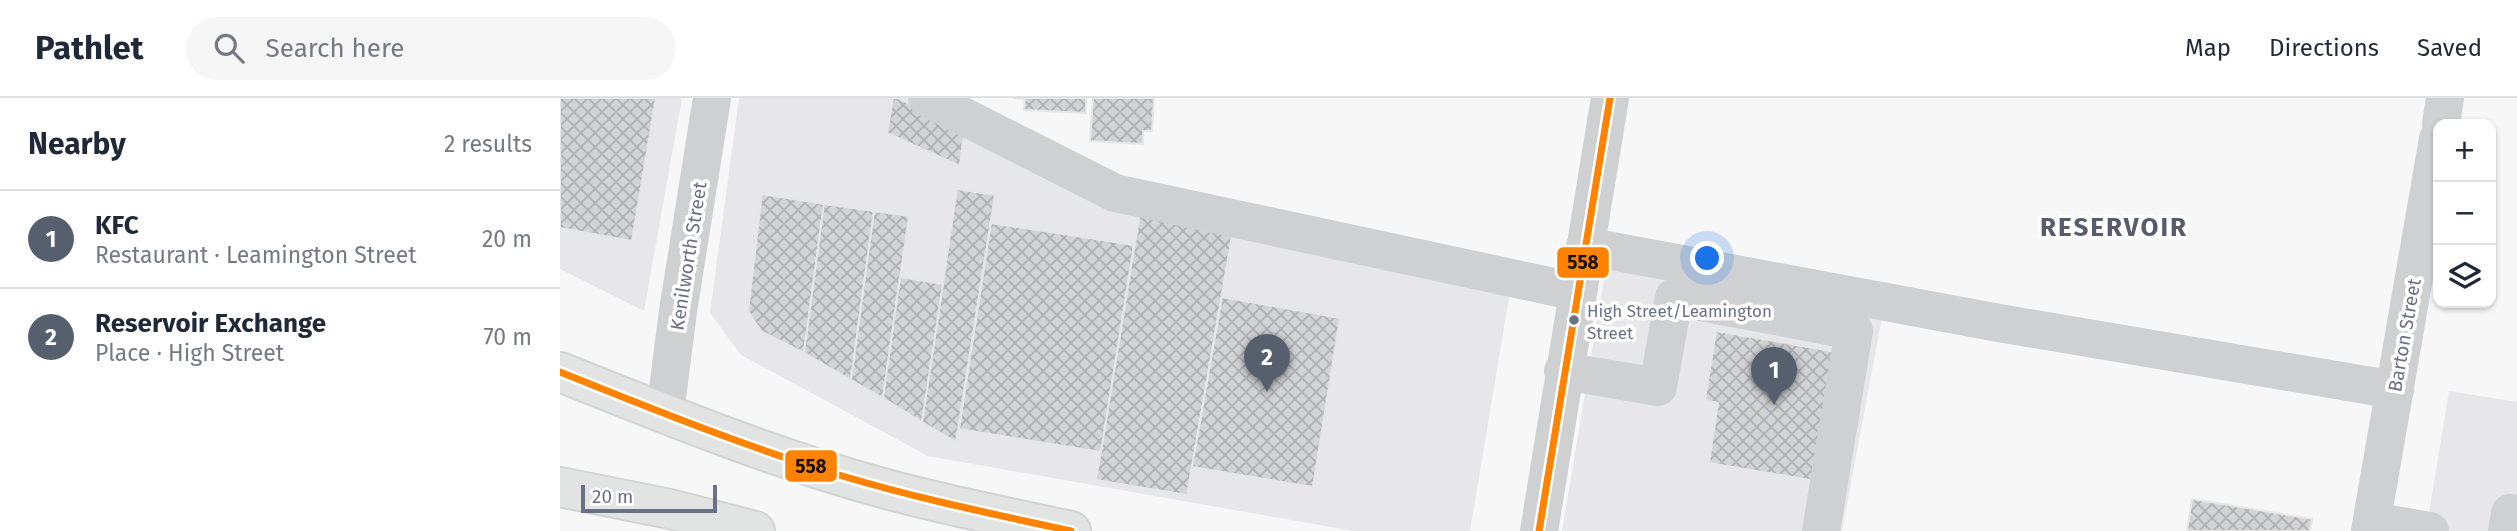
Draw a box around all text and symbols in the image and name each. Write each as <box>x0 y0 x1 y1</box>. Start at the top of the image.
search box <box>186 17 676 80</box>
text: Pathlet <box>35 28 144 68</box>
icon: search <box>210 29 248 67</box>
text: Search here <box>266 33 404 64</box>
text: Map <box>2185 34 2231 62</box>
text: Directions <box>2269 34 2379 62</box>
text: Saved <box>2417 34 2482 62</box>
map controls <box>2433 119 2496 308</box>
button: + <box>2433 119 2496 182</box>
text: Nearby <box>28 126 126 162</box>
text: 2 results <box>444 130 532 158</box>
street label: Kenilworth Street <box>665 180 712 332</box>
button: − <box>2433 182 2496 245</box>
text: KFC <box>95 210 139 241</box>
district label: RESERVOIR <box>2040 212 2188 243</box>
text: 1 <box>46 225 56 253</box>
text: 20 m <box>482 225 532 253</box>
text: Restaurant · Leamington Street <box>95 241 417 269</box>
your location <box>1690 241 1724 275</box>
button: layers <box>2433 245 2496 308</box>
line badge: 558 <box>1556 246 1610 279</box>
text: 558 <box>1567 251 1599 274</box>
street label: Barton Street <box>2383 277 2426 394</box>
place label: High Street/Leamington Street <box>1587 301 1772 344</box>
text: Reservoir Exchange <box>95 308 326 339</box>
marker: High Street/Leamington Street <box>1567 313 1581 327</box>
text: 2 <box>45 323 57 351</box>
text: 70 m <box>483 323 532 351</box>
pin: 2 <box>1244 334 1290 392</box>
text: Place · High Street <box>95 339 284 367</box>
pin: 1 <box>1751 347 1797 405</box>
line badge: 558 <box>784 449 838 483</box>
text: 558 <box>795 455 827 478</box>
scale bar <box>581 482 718 514</box>
text: 20 m <box>592 485 633 508</box>

